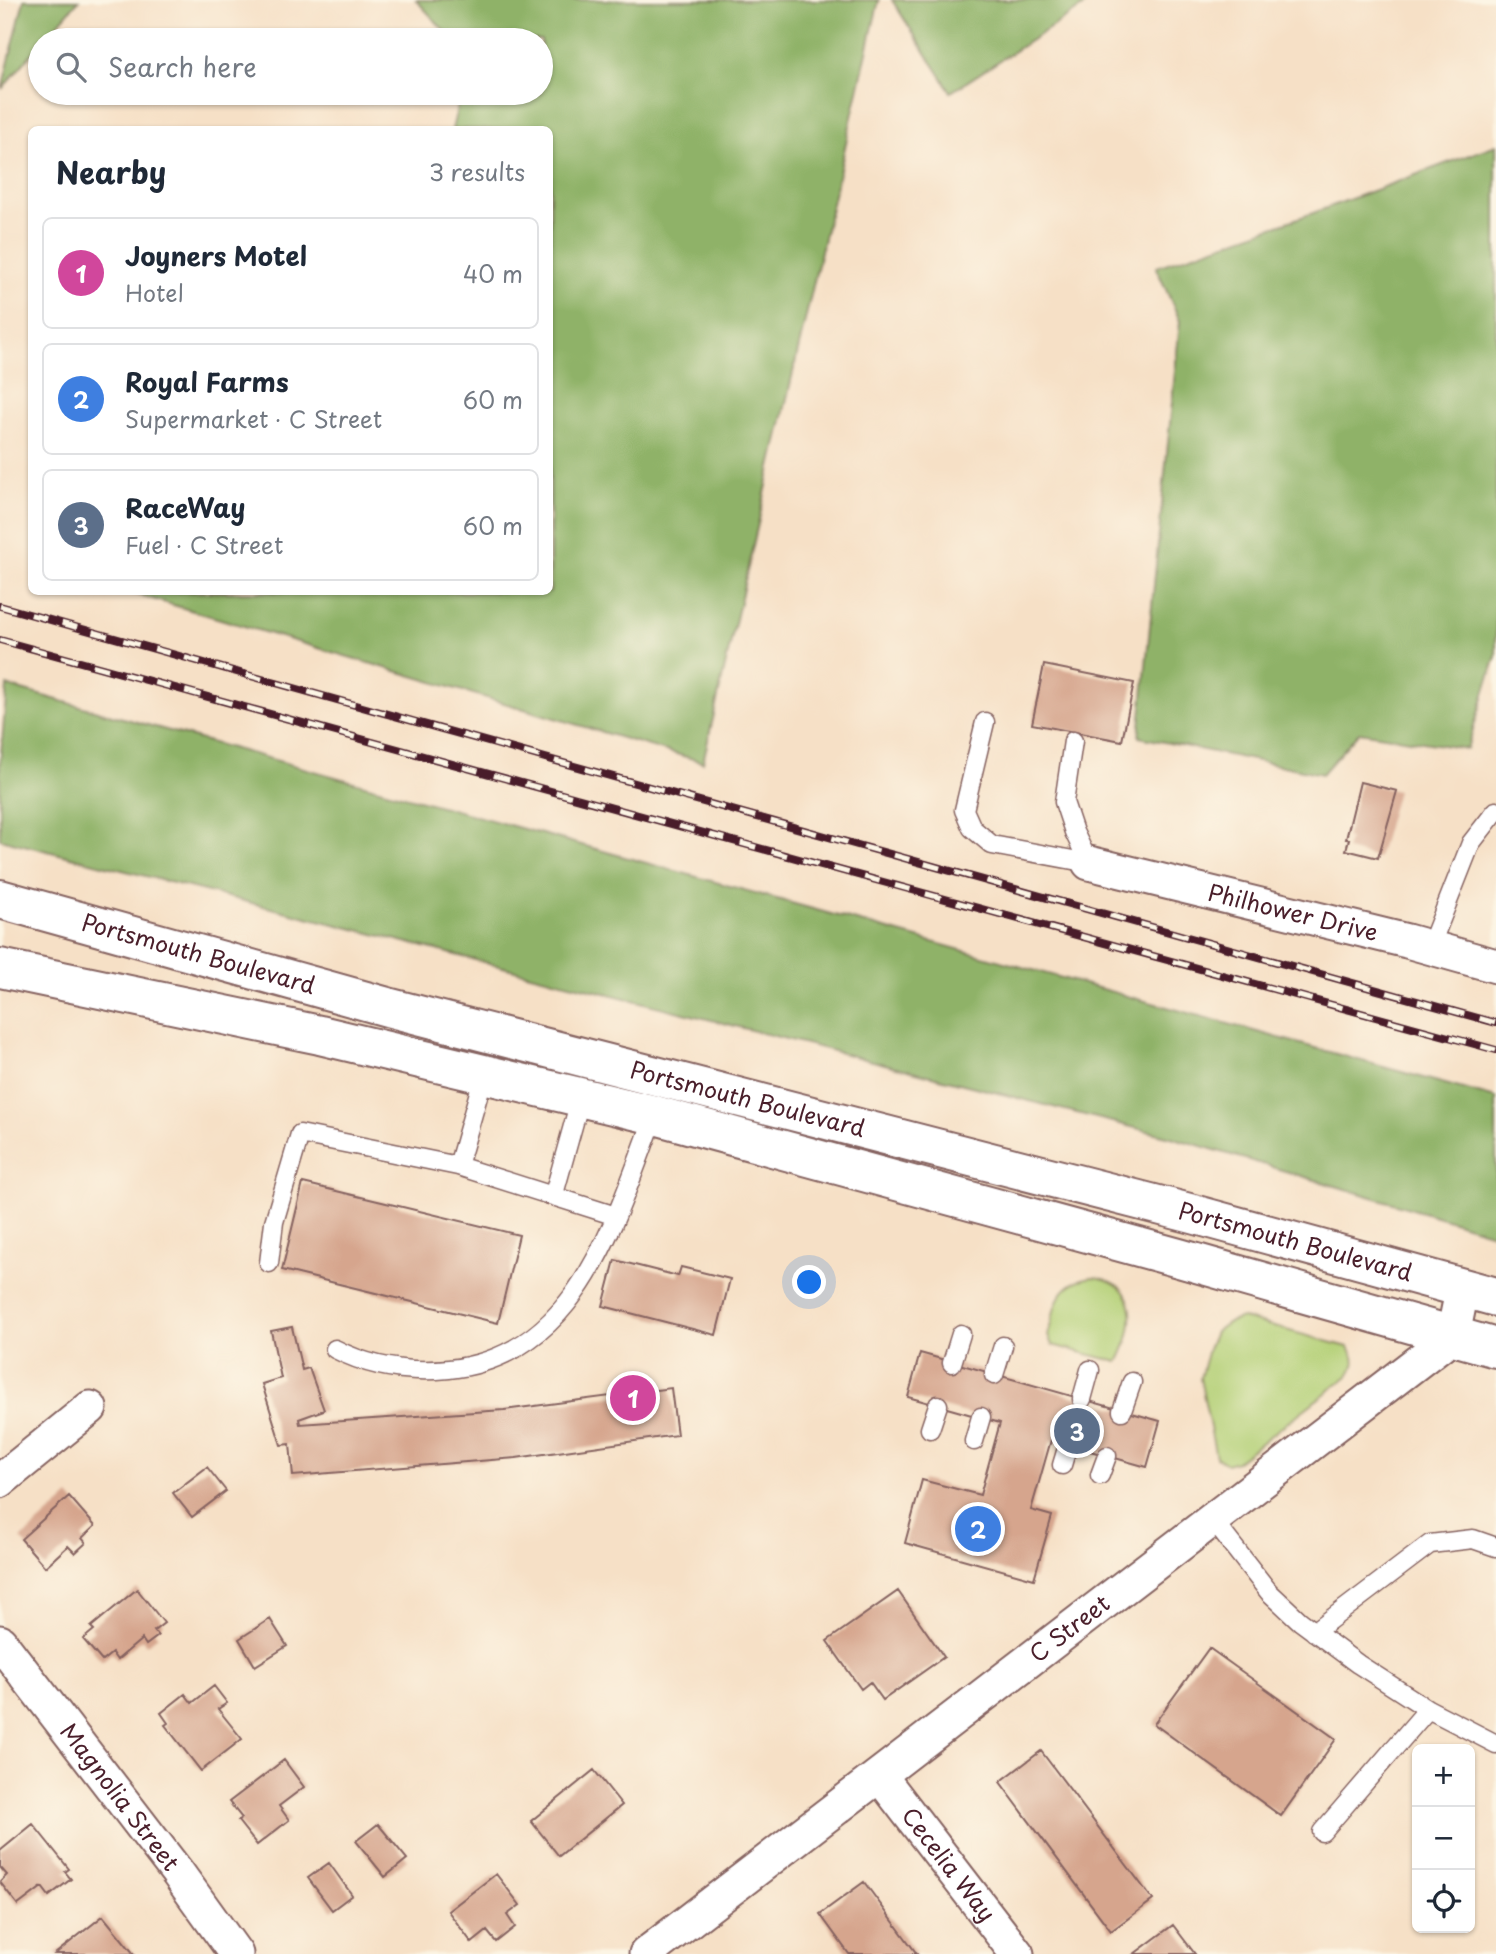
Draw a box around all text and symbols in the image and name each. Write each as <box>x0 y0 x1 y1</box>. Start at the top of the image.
search box <box>28 28 553 105</box>
text: Search here <box>108 47 257 86</box>
icon: search <box>52 48 90 86</box>
text: Nearby <box>56 149 166 194</box>
text: 3 results <box>429 154 525 189</box>
text: Joyners Motel <box>125 236 307 275</box>
text: 1 <box>76 256 87 291</box>
text: 40 m <box>463 256 523 291</box>
text: Hotel <box>125 275 184 310</box>
text: Royal Farms <box>125 362 289 401</box>
text: 2 <box>73 382 89 417</box>
text: 60 m <box>463 382 523 417</box>
text: Supermarket · C Street <box>125 401 382 436</box>
text: RaceWay <box>125 488 245 527</box>
text: 3 <box>73 508 89 543</box>
text: 60 m <box>463 508 523 543</box>
text: Fuel · C Street <box>125 527 283 562</box>
street label: Philhower Drive <box>1205 874 1382 949</box>
street label: Portsmouth Boulevard <box>78 904 320 1002</box>
street label: Portsmouth Boulevard <box>627 1051 869 1145</box>
street label: Portsmouth Boulevard <box>1175 1192 1417 1289</box>
your location <box>792 1265 826 1299</box>
pin: 1 <box>610 1372 656 1424</box>
pin: 3 <box>1054 1405 1100 1457</box>
pin: 2 <box>955 1503 1001 1555</box>
street label: C Street <box>1021 1585 1117 1670</box>
street label: Magnolia Street <box>52 1715 189 1878</box>
map controls <box>1412 1744 1475 1933</box>
button: + <box>1412 1744 1475 1807</box>
street label: Cecelia Way <box>894 1799 1005 1929</box>
button: − <box>1412 1807 1475 1870</box>
button: locate <box>1412 1870 1475 1933</box>

